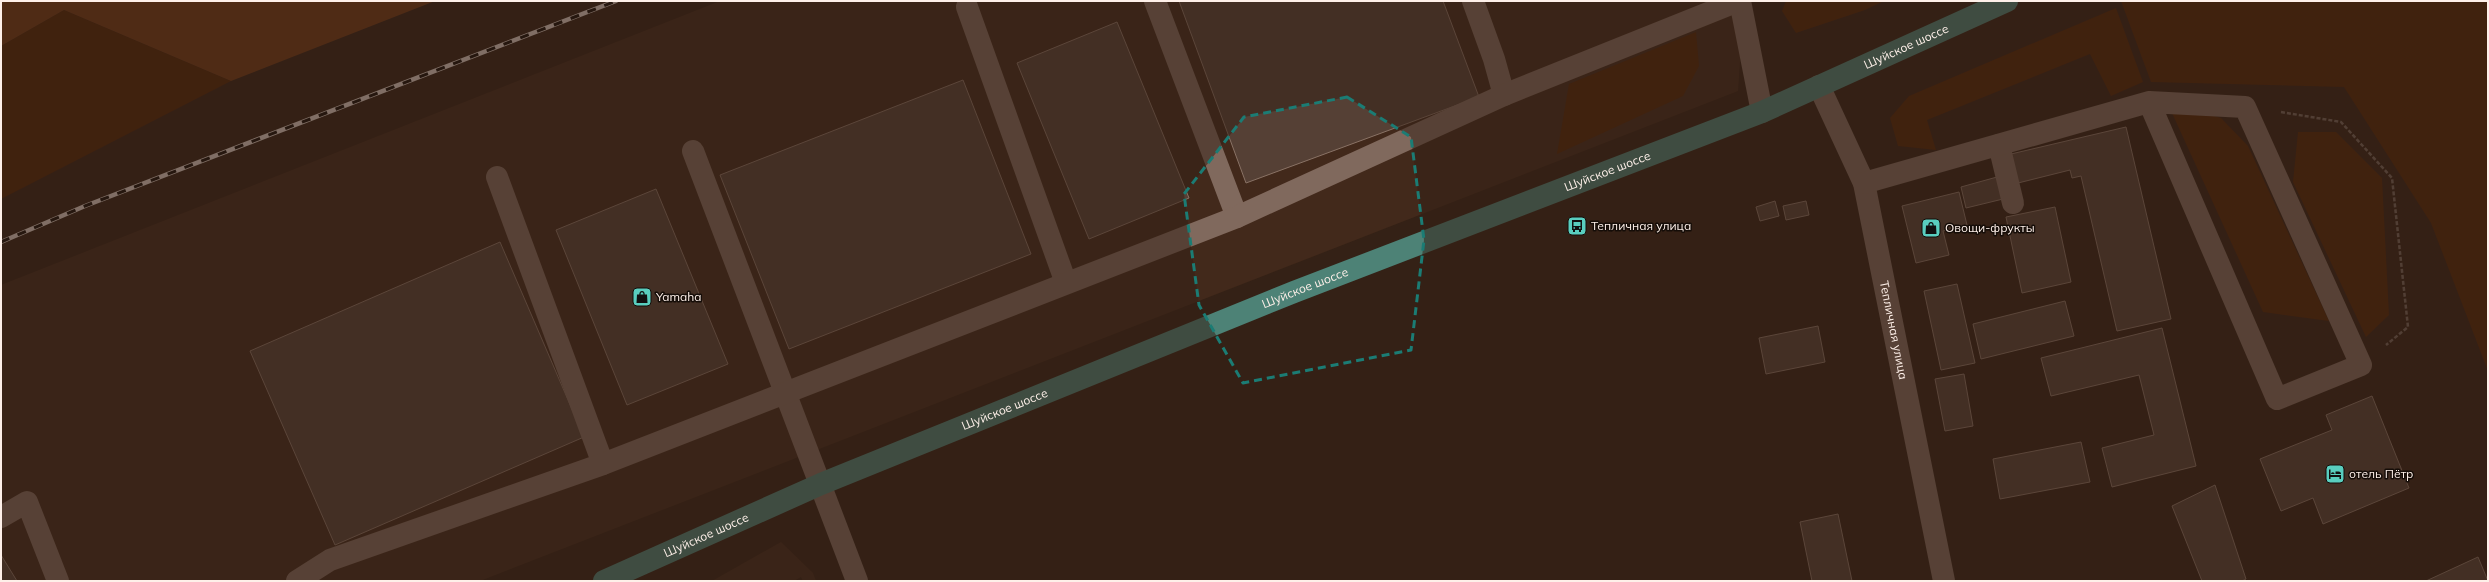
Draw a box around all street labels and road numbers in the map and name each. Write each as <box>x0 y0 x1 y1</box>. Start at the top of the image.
street label: Шуйское шоссе <box>1861 20 1951 72</box>
street label: Шуйское шоссе <box>1562 147 1653 194</box>
street label: Шуйское шоссе <box>1260 264 1351 311</box>
street label: Тепличная улица <box>1877 279 1911 381</box>
street label: Шуйское шоссе <box>959 385 1050 433</box>
street label: Шуйское шоссе <box>661 509 751 560</box>

